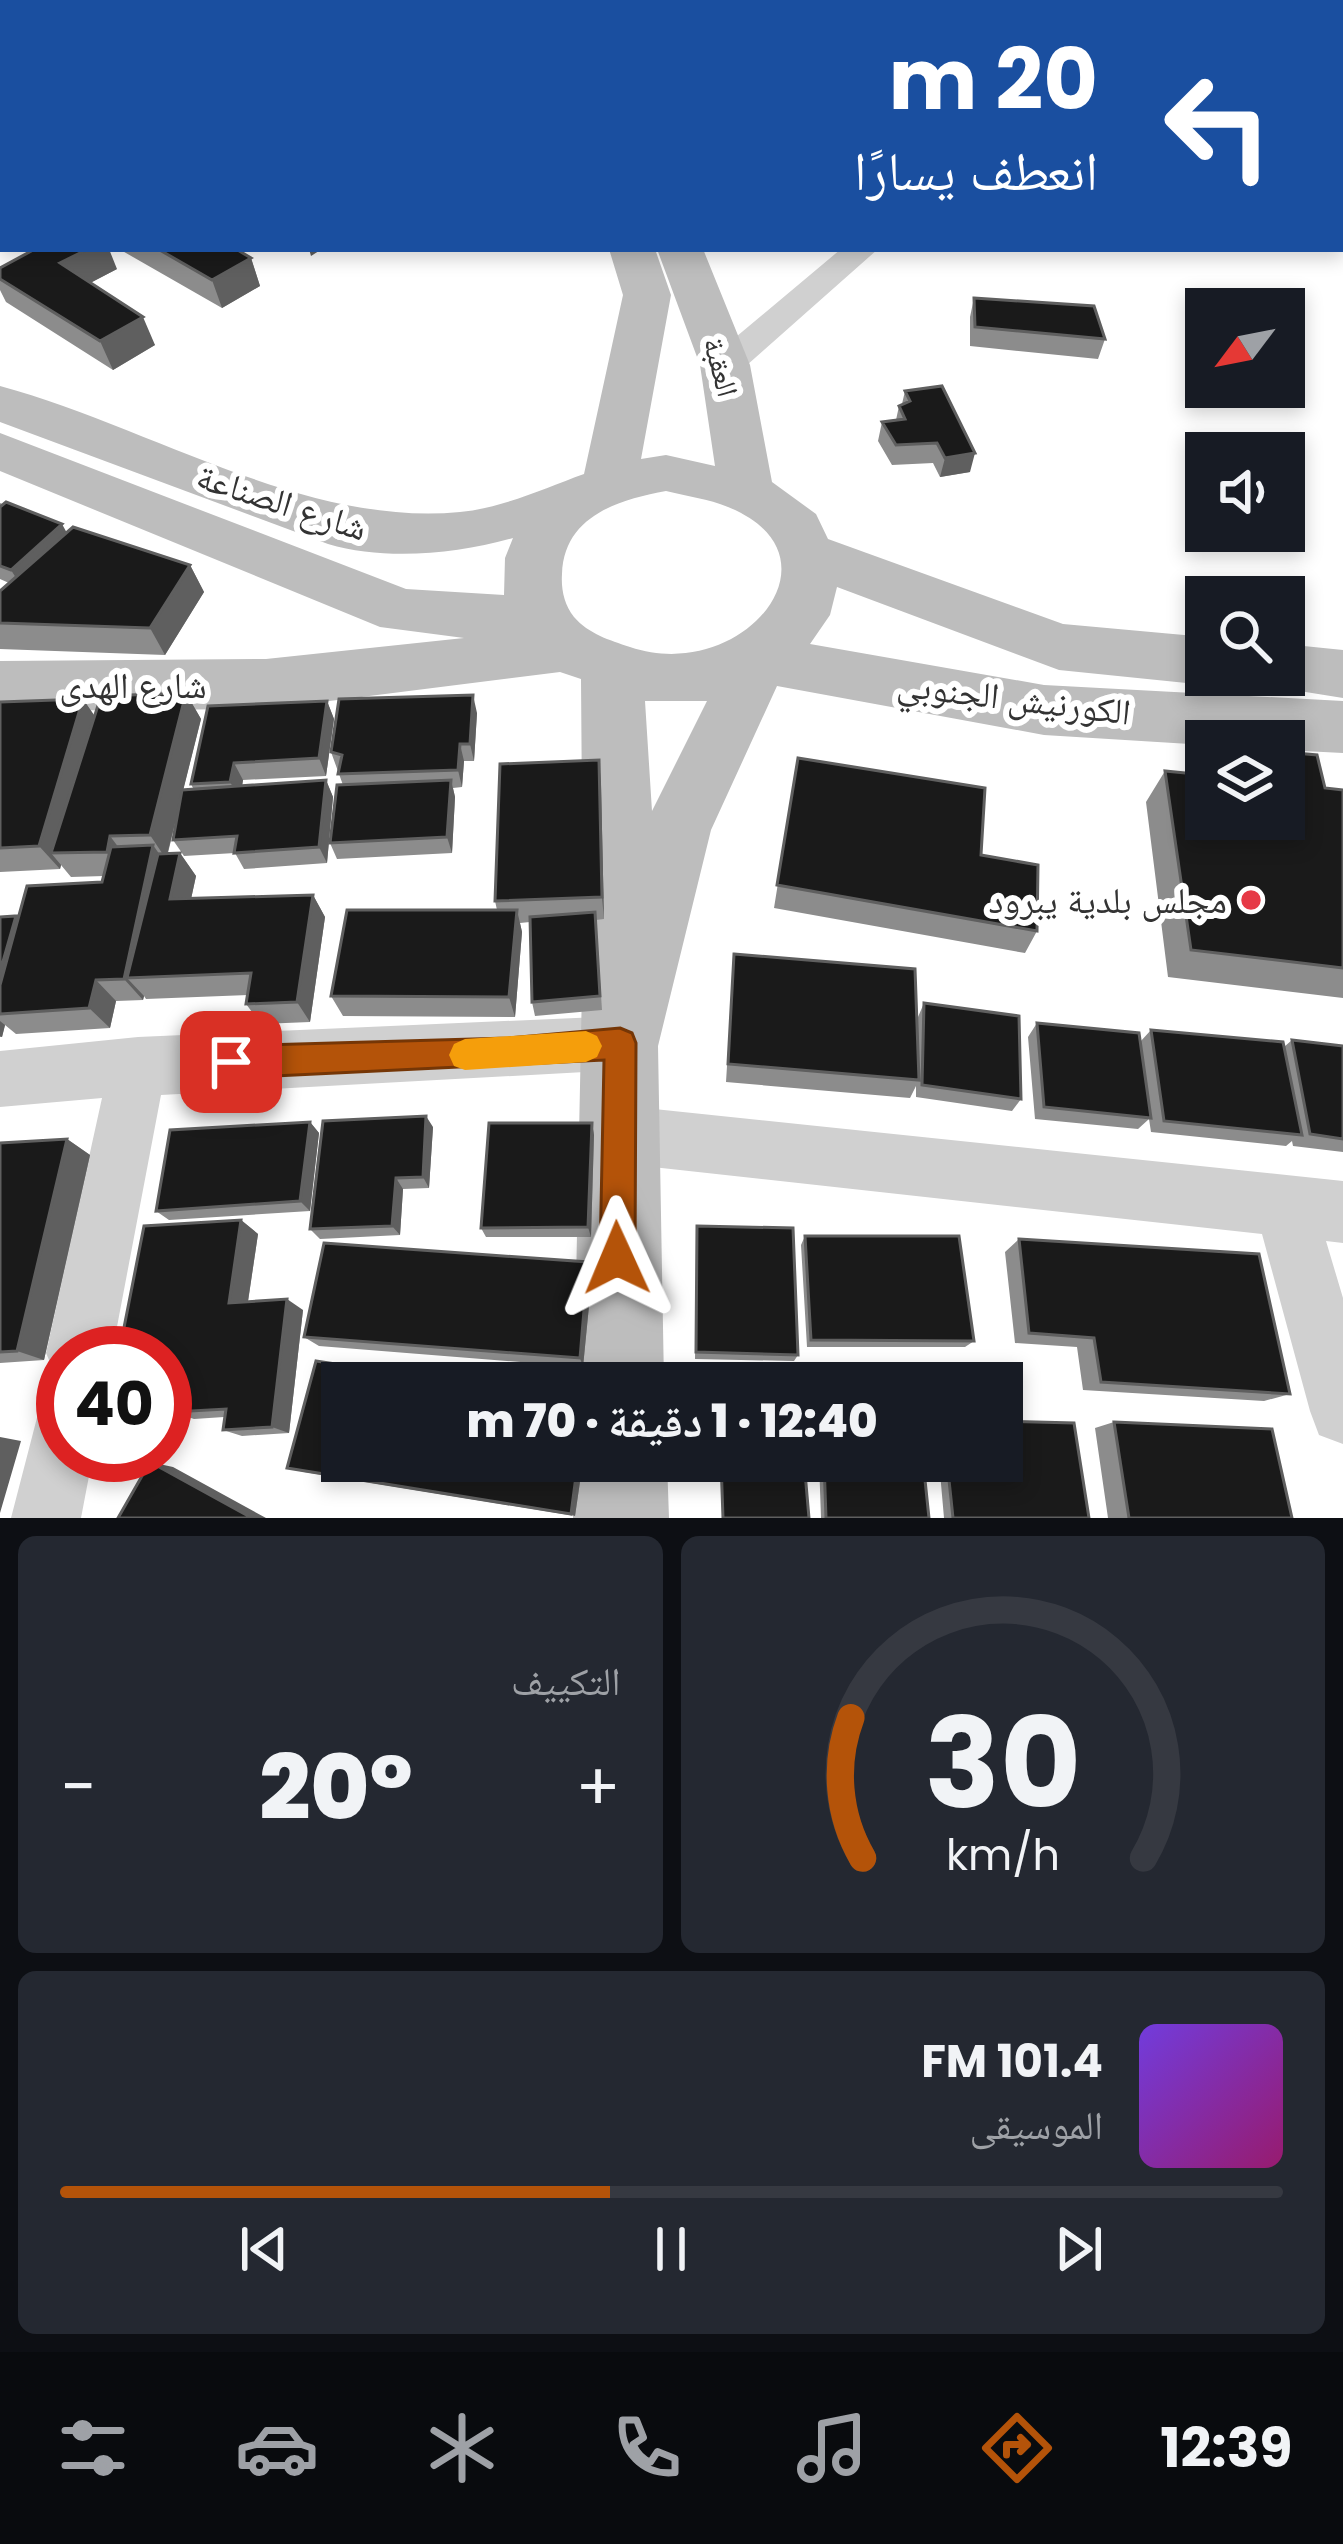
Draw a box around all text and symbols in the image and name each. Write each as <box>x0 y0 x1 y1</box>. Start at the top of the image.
text: 20 m <box>888 21 1098 138</box>
icon: left <box>1140 48 1296 204</box>
text: انعطف يسارًا <box>854 133 1098 209</box>
north arrow <box>1185 288 1305 408</box>
map controls <box>1185 288 1305 840</box>
street label: العقبة <box>692 333 750 401</box>
button: sound <box>1185 432 1305 552</box>
street label: شارع الصناعة <box>190 451 374 553</box>
button: search <box>1185 576 1305 696</box>
street label: الكورنيش الجنوبي <box>894 658 1134 741</box>
street label: شارع الهدى <box>59 660 207 711</box>
button: layers <box>1185 720 1305 840</box>
place label: مجلس بلدية يبرود <box>988 875 1227 926</box>
marker: مجلس بلدية يبرود <box>1238 887 1264 913</box>
pin <box>180 1011 282 1113</box>
icon: arrive <box>198 1029 264 1095</box>
position arrow <box>554 1195 680 1321</box>
speed limit sign: 40 <box>36 1326 192 1482</box>
text: 12:40 · 1 دقيقة · 70 m <box>466 1390 878 1453</box>
text: التكييف <box>511 1654 621 1709</box>
text: 30 <box>924 1676 1081 1851</box>
text: 20° <box>259 1724 413 1851</box>
text: − <box>60 1741 96 1833</box>
text: + <box>575 1741 621 1833</box>
text: km/h <box>946 1824 1060 1884</box>
text: 101.4 FM <box>921 2030 1103 2093</box>
text: الموسيقى <box>970 2098 1103 2153</box>
icon: previous <box>231 2216 297 2282</box>
icon: pause <box>638 2216 704 2282</box>
icon: next <box>1046 2216 1112 2282</box>
icon: filters <box>51 2406 135 2490</box>
icon: car <box>235 2406 319 2490</box>
icon: climate <box>420 2406 504 2490</box>
icon: phone <box>605 2406 689 2490</box>
icon: music <box>790 2406 874 2490</box>
icon: directions <box>975 2406 1059 2490</box>
text: 12:39 <box>1160 2410 1293 2486</box>

